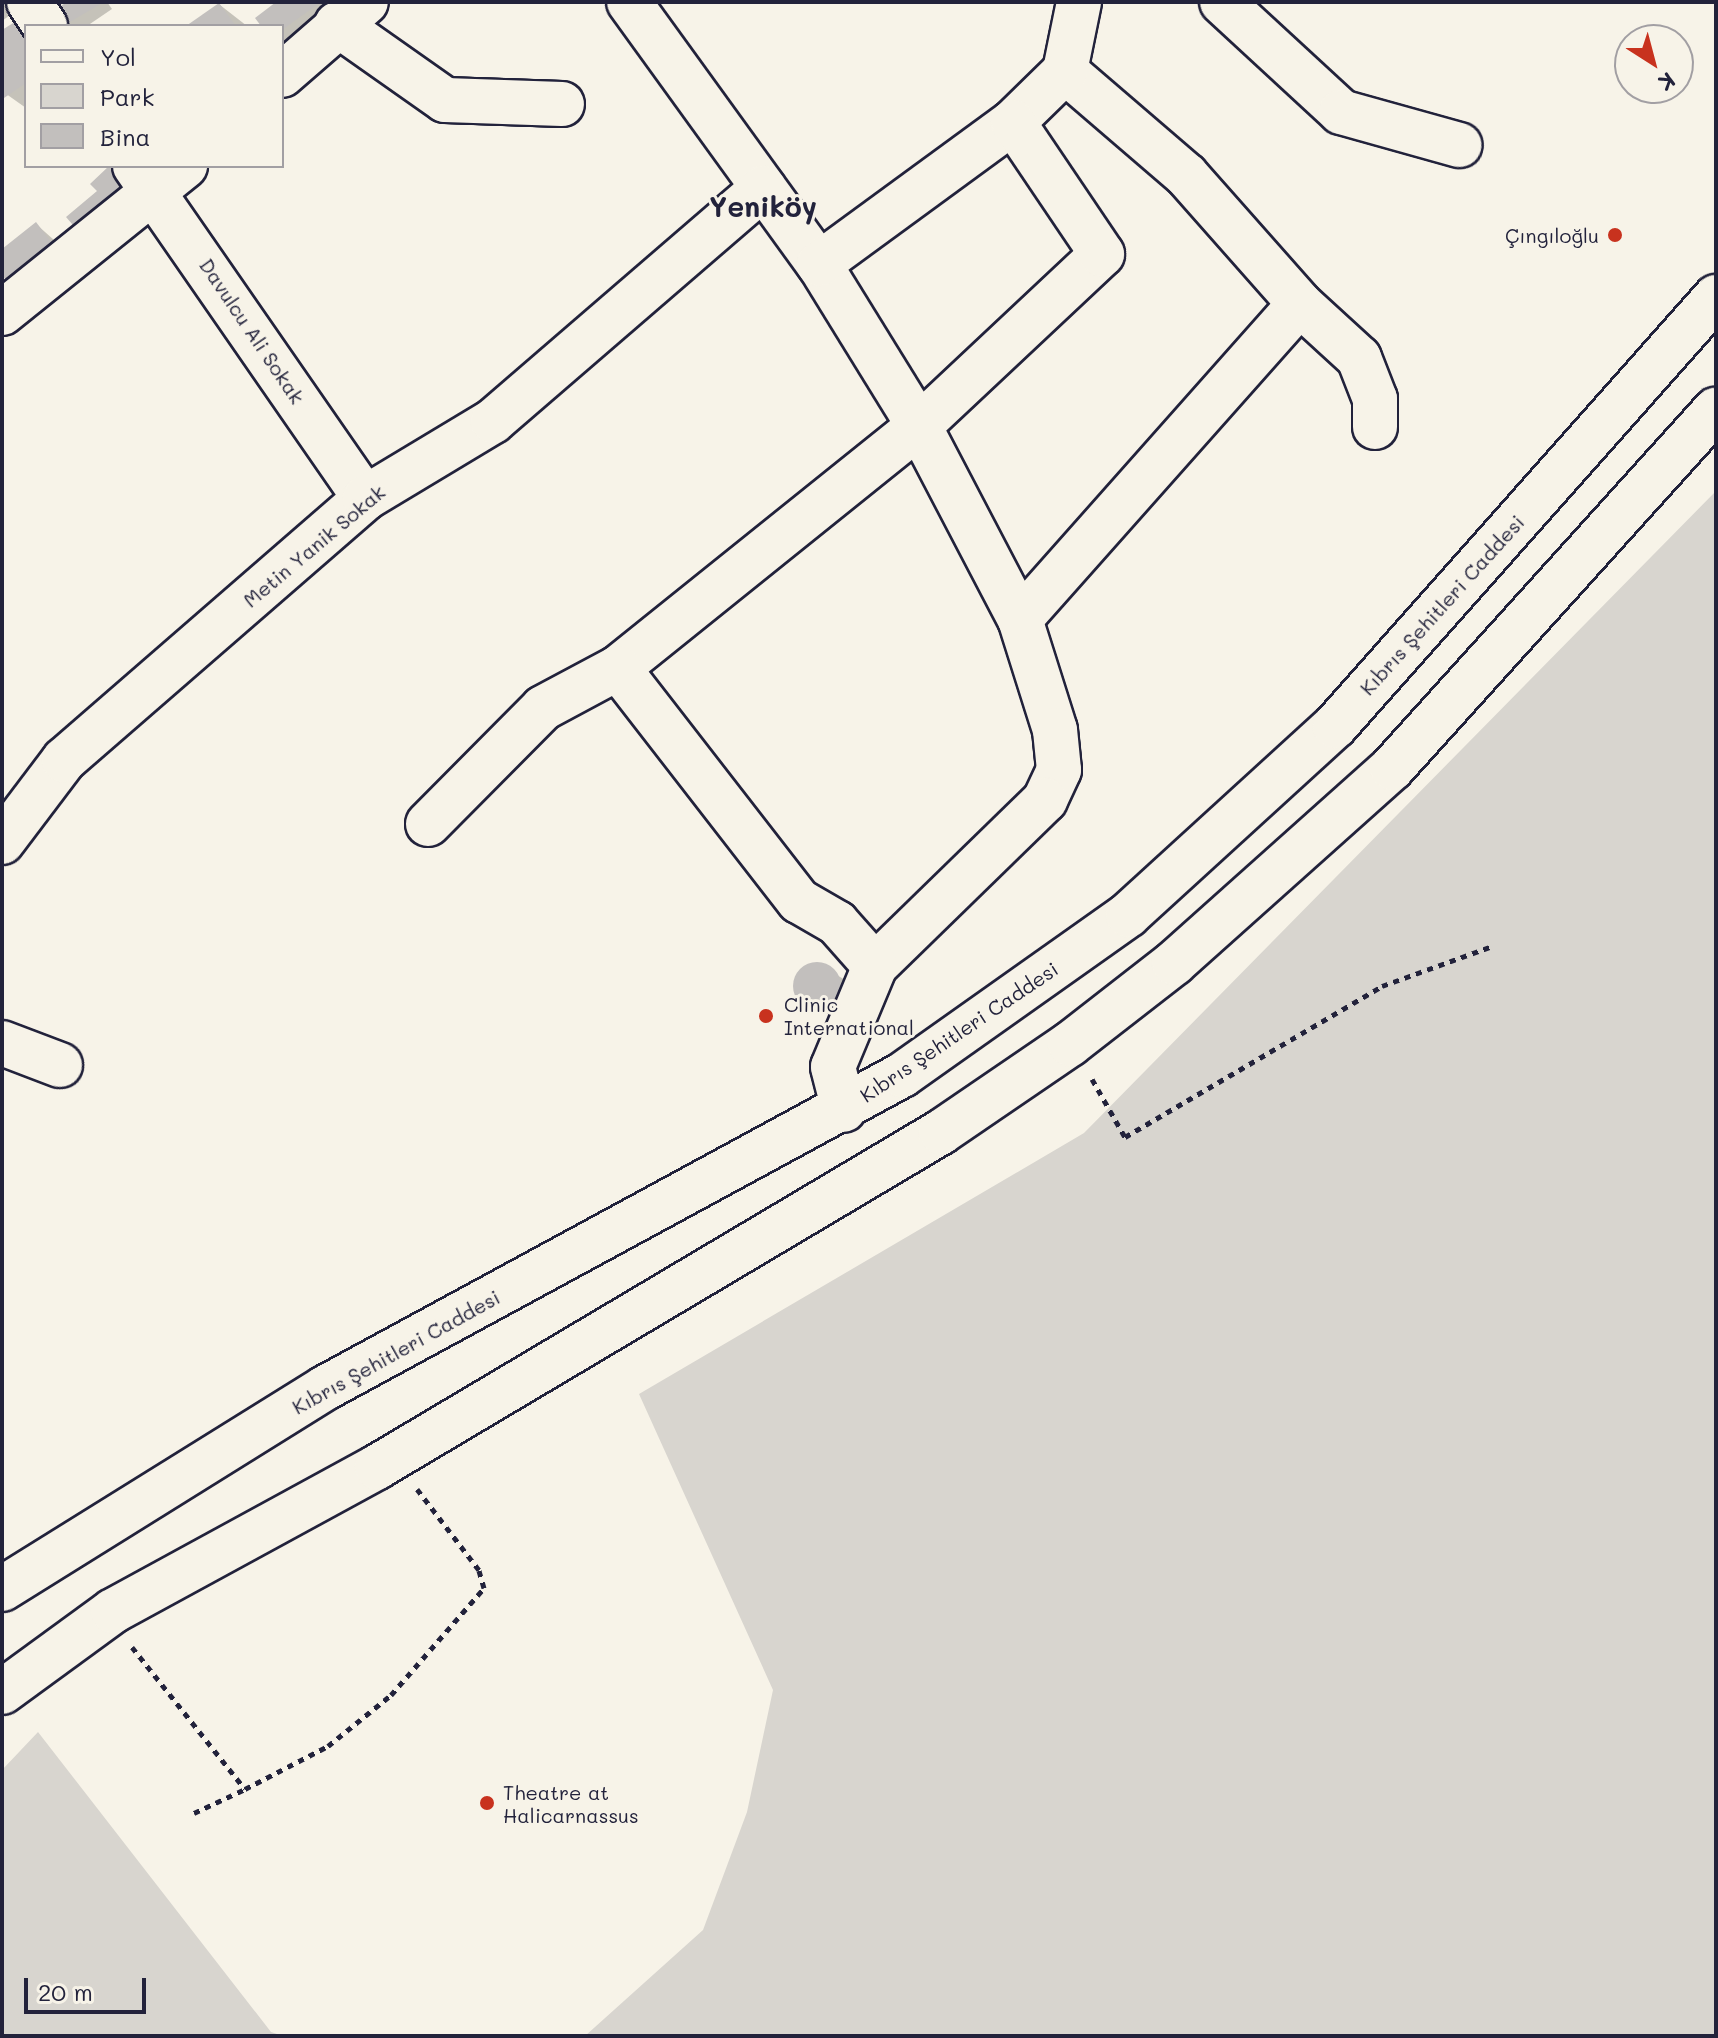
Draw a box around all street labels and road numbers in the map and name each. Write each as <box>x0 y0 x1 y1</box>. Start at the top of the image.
street label: Davulcu Ali Sokak <box>195 254 309 408</box>
street label: Metin Yanik Sokak <box>238 480 390 612</box>
street label: Kıbrıs Şehitleri Caddesi <box>1355 510 1529 700</box>
street label: Kıbrıs Şehitleri Caddesi <box>855 957 1063 1107</box>
street label: Kıbrıs Şehitleri Caddesi <box>288 1285 504 1419</box>

